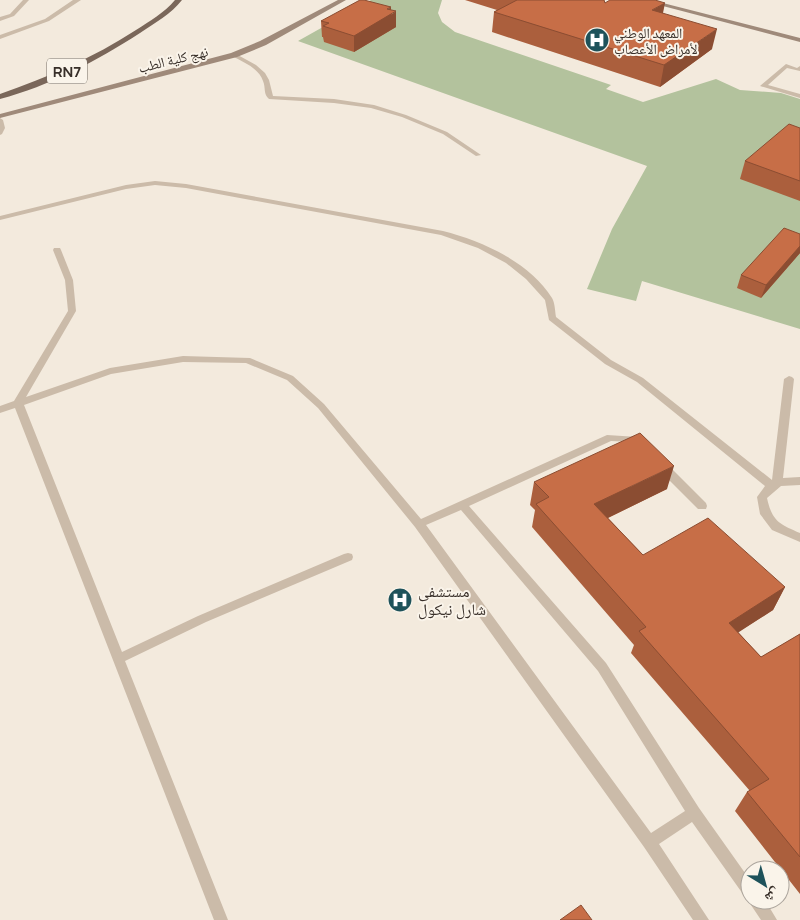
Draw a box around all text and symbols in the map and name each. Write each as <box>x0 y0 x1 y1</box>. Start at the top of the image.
place label: المعهد الوطني لأمراض الأعصاب <box>614 23 698 58</box>
hospital icon: المعهد الوطني لأمراض الأعصاب <box>584 27 610 53</box>
street label: نهج كلية الطب <box>136 41 210 78</box>
road number: RN7 <box>47 58 87 84</box>
place label: مستشفى شارل نيكول <box>418 580 486 620</box>
hospital icon: مستشفى شارل نيكول <box>387 587 413 613</box>
north arrow <box>740 860 790 910</box>
text: ش <box>761 884 785 908</box>

